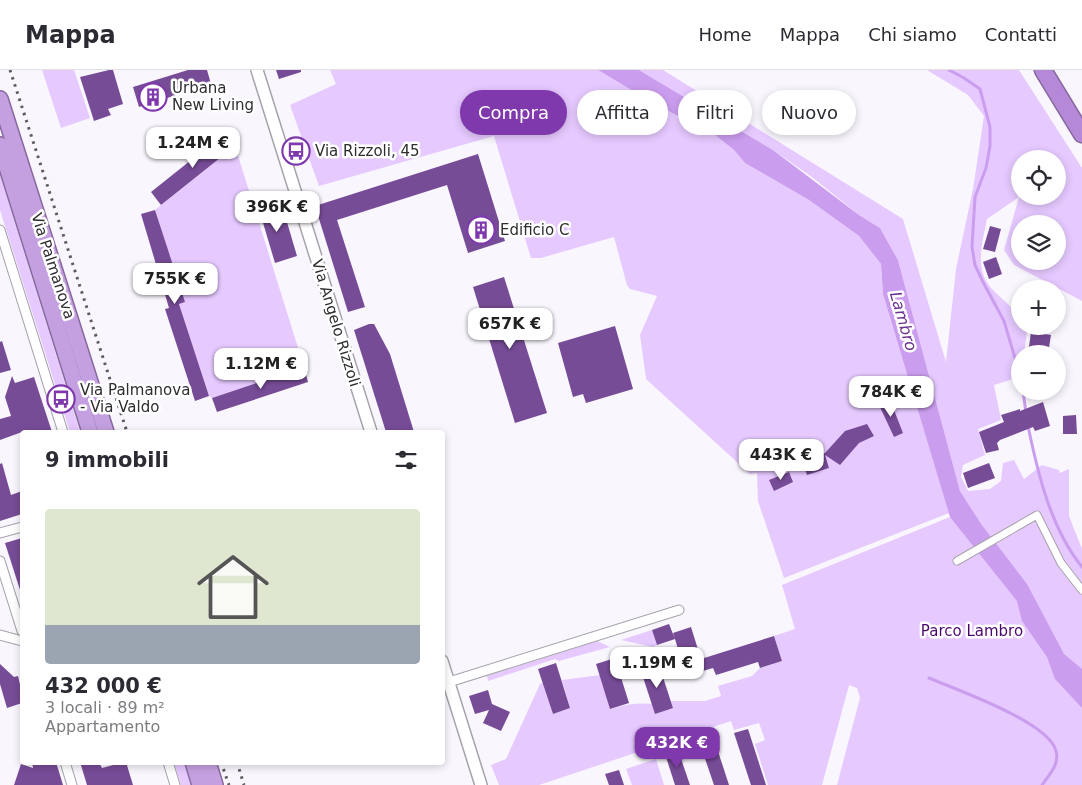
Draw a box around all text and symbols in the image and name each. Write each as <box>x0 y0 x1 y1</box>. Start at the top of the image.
text: Mappa <box>25 21 116 49</box>
text: Home <box>699 24 752 45</box>
text: Mappa <box>780 24 840 45</box>
text: Chi siamo <box>868 24 957 45</box>
text: Contatti <box>985 24 1057 45</box>
place label: Urbana New Living <box>172 79 254 114</box>
building icon: Urbana New Living <box>138 82 168 112</box>
chip: Compra <box>460 90 567 135</box>
chip: Affitta <box>577 90 668 135</box>
chip: Filtri <box>678 90 752 135</box>
chip: Nuovo <box>762 90 856 135</box>
pin: 1.24M € <box>147 126 239 169</box>
text: 1.24M € <box>157 133 229 152</box>
bus stop icon: Via Rizzoli, 45 <box>281 136 311 166</box>
place label: Via Rizzoli, 45 <box>315 142 420 160</box>
map controls <box>1011 150 1066 400</box>
button: locate <box>1011 150 1066 205</box>
pin: 396K € <box>236 190 318 233</box>
text: 396K € <box>246 197 308 216</box>
street label: Via Palmanova <box>27 211 79 321</box>
building icon: Edificio C <box>466 215 496 245</box>
button: layers <box>1011 215 1066 270</box>
place label: Edificio C <box>500 221 569 239</box>
street label: Via Angelo Rizzoli <box>308 257 364 389</box>
pin: 755K € <box>134 262 216 305</box>
text: 755K € <box>144 269 206 288</box>
button: + <box>1011 280 1066 335</box>
water label: Lambro <box>886 289 921 353</box>
pin: 657K € <box>469 308 551 350</box>
text: 657K € <box>479 314 541 333</box>
button: − <box>1011 345 1066 400</box>
pin: 1.12M € <box>215 348 307 390</box>
text: 1.12M € <box>225 354 297 373</box>
pin: 784K € <box>850 376 932 418</box>
place label: Via Palmanova - Via Valdo <box>80 381 190 416</box>
text: 784K € <box>860 382 922 401</box>
bus stop icon: Via Palmanova - Via Valdo <box>46 384 76 414</box>
pin: 443K € <box>740 438 822 481</box>
text: 443K € <box>750 445 812 464</box>
icon: filters <box>392 446 420 474</box>
text: 9 immobili <box>45 448 169 472</box>
icon: home <box>188 542 278 632</box>
park label: Parco Lambro <box>921 622 1023 640</box>
pin: 1.19M € <box>611 646 703 689</box>
text: 1.19M € <box>621 653 693 672</box>
text: 432 000 € <box>45 674 162 698</box>
text: 3 locali · 89 m² <box>45 698 165 717</box>
text: Appartamento <box>45 717 160 736</box>
pin: 432K € <box>636 726 718 769</box>
text: 432K € <box>646 733 708 752</box>

